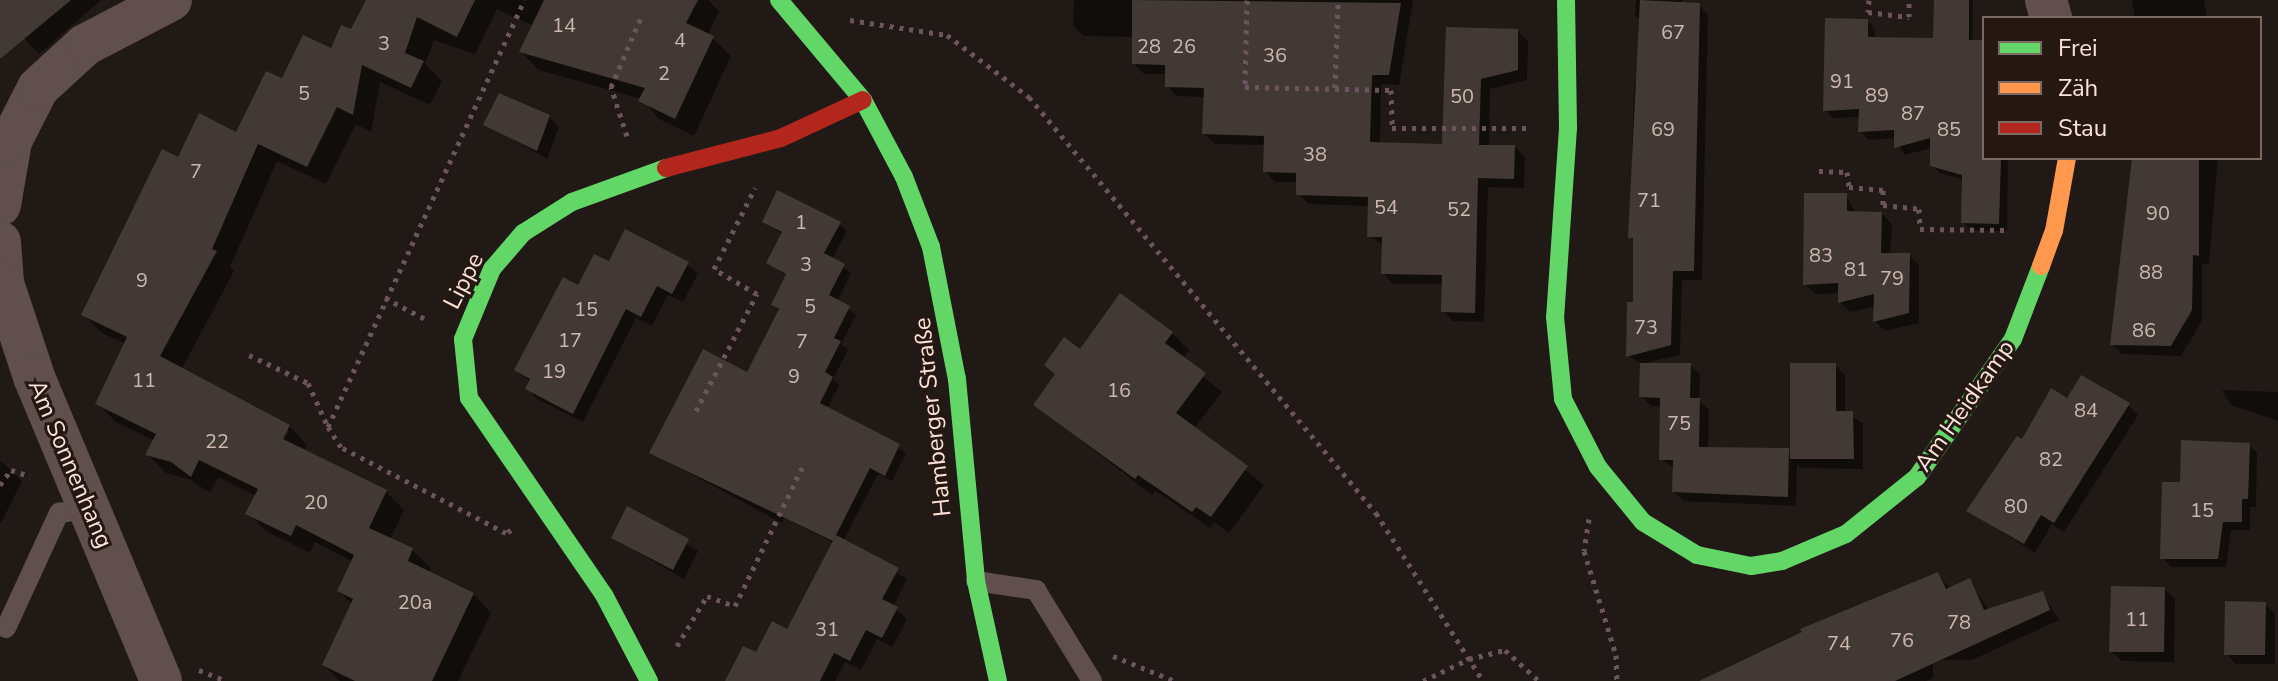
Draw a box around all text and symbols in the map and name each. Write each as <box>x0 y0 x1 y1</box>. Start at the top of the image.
house number: 14 <box>552 13 576 37</box>
legend <box>1982 16 2262 160</box>
house number: 67 <box>1661 20 1685 44</box>
house number: 4 <box>674 28 686 52</box>
house number: 3 <box>378 31 390 55</box>
text: Frei <box>2058 32 2098 64</box>
house number: 28 <box>1137 34 1161 58</box>
house number: 26 <box>1172 34 1196 58</box>
house number: 36 <box>1263 43 1287 67</box>
house number: 2 <box>658 61 670 85</box>
house number: 91 <box>1830 69 1854 93</box>
text: Zäh <box>2058 72 2098 104</box>
house number: 5 <box>298 81 310 105</box>
house number: 89 <box>1865 83 1889 107</box>
house number: 50 <box>1450 84 1474 108</box>
house number: 87 <box>1901 101 1925 125</box>
text: Stau <box>2058 112 2107 144</box>
house number: 69 <box>1651 117 1675 141</box>
house number: 85 <box>1937 117 1961 141</box>
house number: 38 <box>1303 142 1327 166</box>
house number: 7 <box>190 159 202 183</box>
house number: 71 <box>1637 188 1661 212</box>
house number: 54 <box>1374 195 1398 219</box>
house number: 52 <box>1447 197 1471 221</box>
house number: 90 <box>2146 201 2170 225</box>
house number: 1 <box>795 210 807 234</box>
house number: 83 <box>1809 243 1833 267</box>
street label: Lippe <box>438 248 490 314</box>
house number: 3 <box>800 252 812 276</box>
house number: 81 <box>1844 257 1868 281</box>
house number: 88 <box>2139 260 2163 284</box>
house number: 79 <box>1880 266 1904 290</box>
house number: 9 <box>136 268 148 292</box>
house number: 5 <box>804 294 816 318</box>
house number: 15 <box>574 297 598 321</box>
house number: 73 <box>1634 315 1658 339</box>
street label: Hamberger Straße <box>908 316 958 518</box>
house number: 86 <box>2132 318 2156 342</box>
house number: 17 <box>558 328 582 352</box>
house number: 7 <box>796 329 808 353</box>
street label: Am Heidkamp <box>1909 335 2021 477</box>
house number: 19 <box>542 359 566 383</box>
house number: 9 <box>788 364 800 388</box>
house number: 11 <box>132 368 156 392</box>
street label: Am Sonnenhang <box>22 376 118 552</box>
house number: 16 <box>1107 378 1131 402</box>
house number: 84 <box>2074 398 2098 422</box>
house number: 75 <box>1667 411 1691 435</box>
house number: 22 <box>205 429 229 453</box>
house number: 82 <box>2039 447 2063 471</box>
house number: 20 <box>304 490 328 514</box>
house number: 80 <box>2004 494 2028 518</box>
house number: 15 <box>2190 498 2214 522</box>
house number: 20a <box>398 590 432 614</box>
house number: 11 <box>2125 607 2149 631</box>
house number: 78 <box>1947 610 1971 634</box>
house number: 31 <box>815 617 839 641</box>
house number: 76 <box>1890 628 1914 652</box>
house number: 74 <box>1827 631 1851 655</box>

